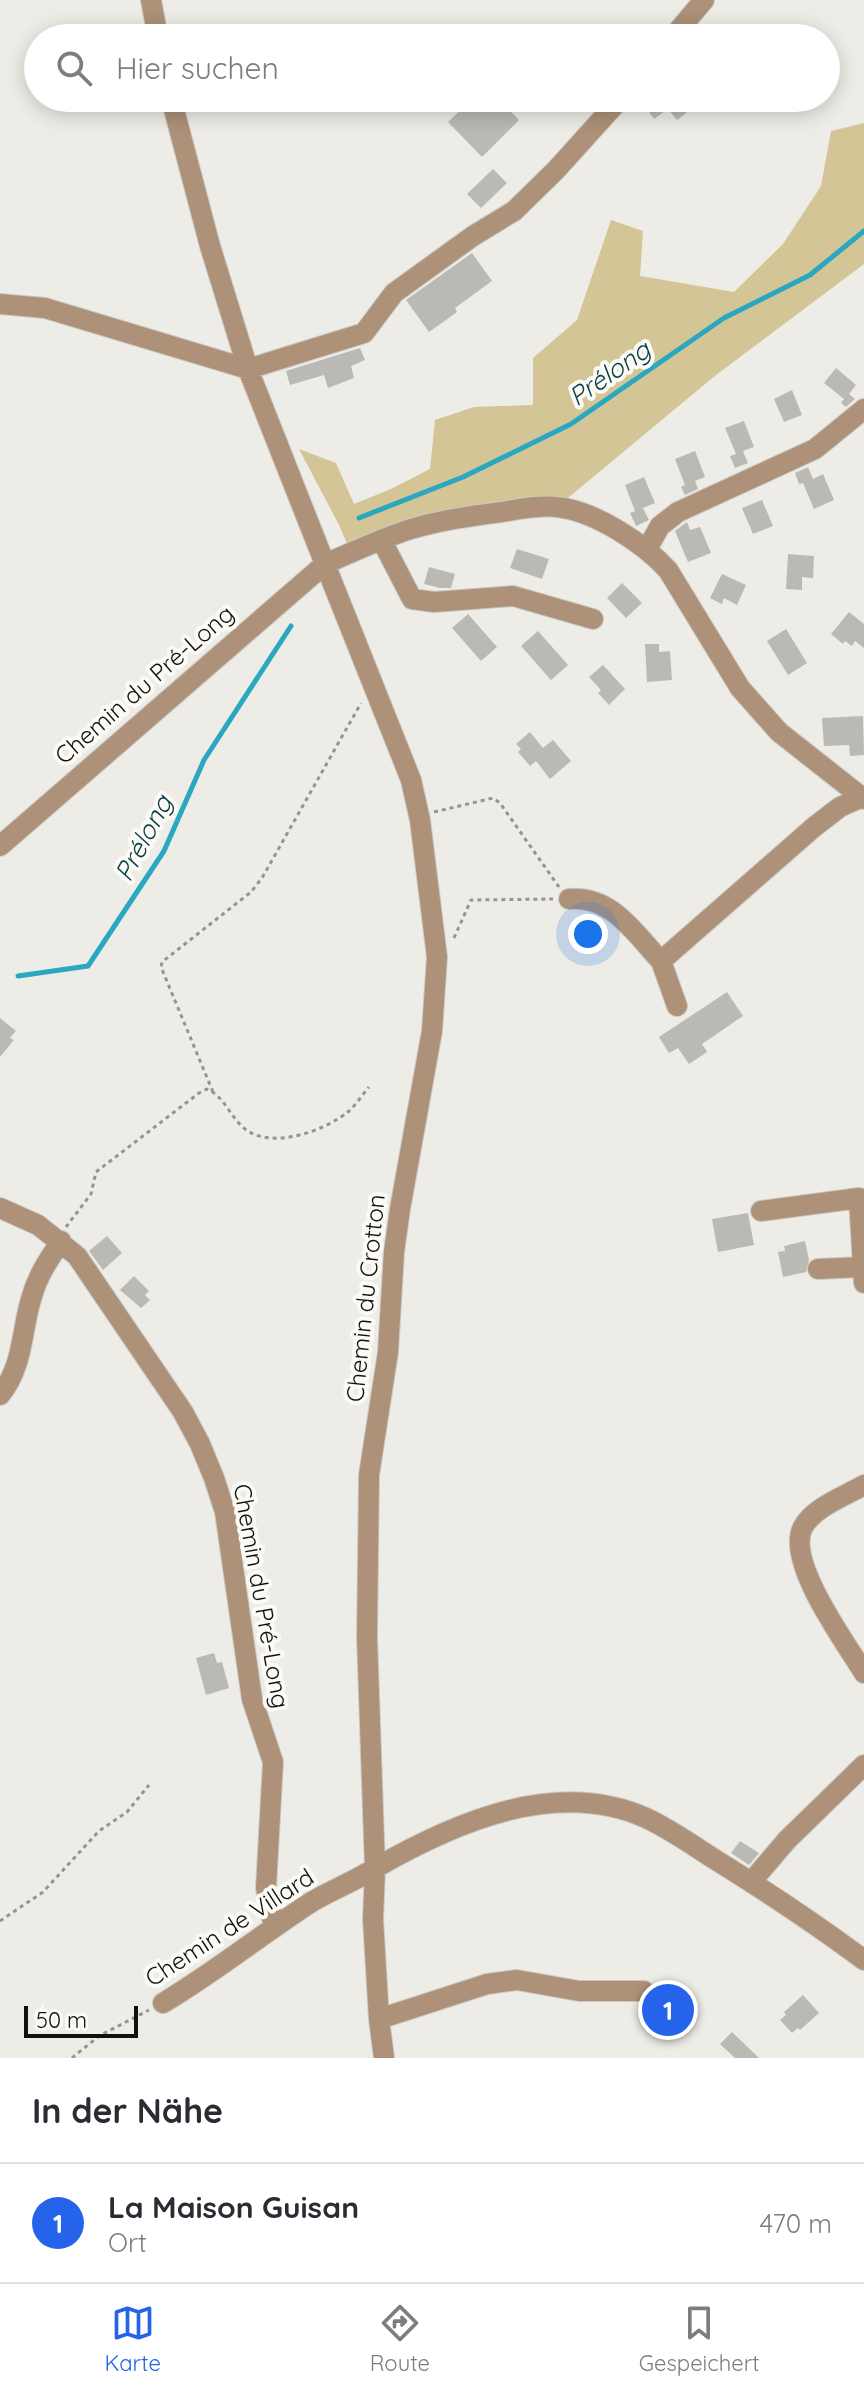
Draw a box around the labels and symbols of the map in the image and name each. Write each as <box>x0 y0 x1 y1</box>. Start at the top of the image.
water label: Prélong <box>562 332 658 413</box>
street label: Chemin du Pré-Long <box>48 598 240 770</box>
water label: Prélong <box>107 788 180 886</box>
your location <box>568 914 608 954</box>
street label: Chemin du Crotton <box>339 1193 391 1403</box>
street label: Chemin du Pré-Long <box>227 1481 297 1711</box>
street label: Chemin de Villard <box>139 1861 319 1993</box>
pin: 1 <box>642 1980 694 2040</box>
scale bar <box>24 2002 138 2038</box>

